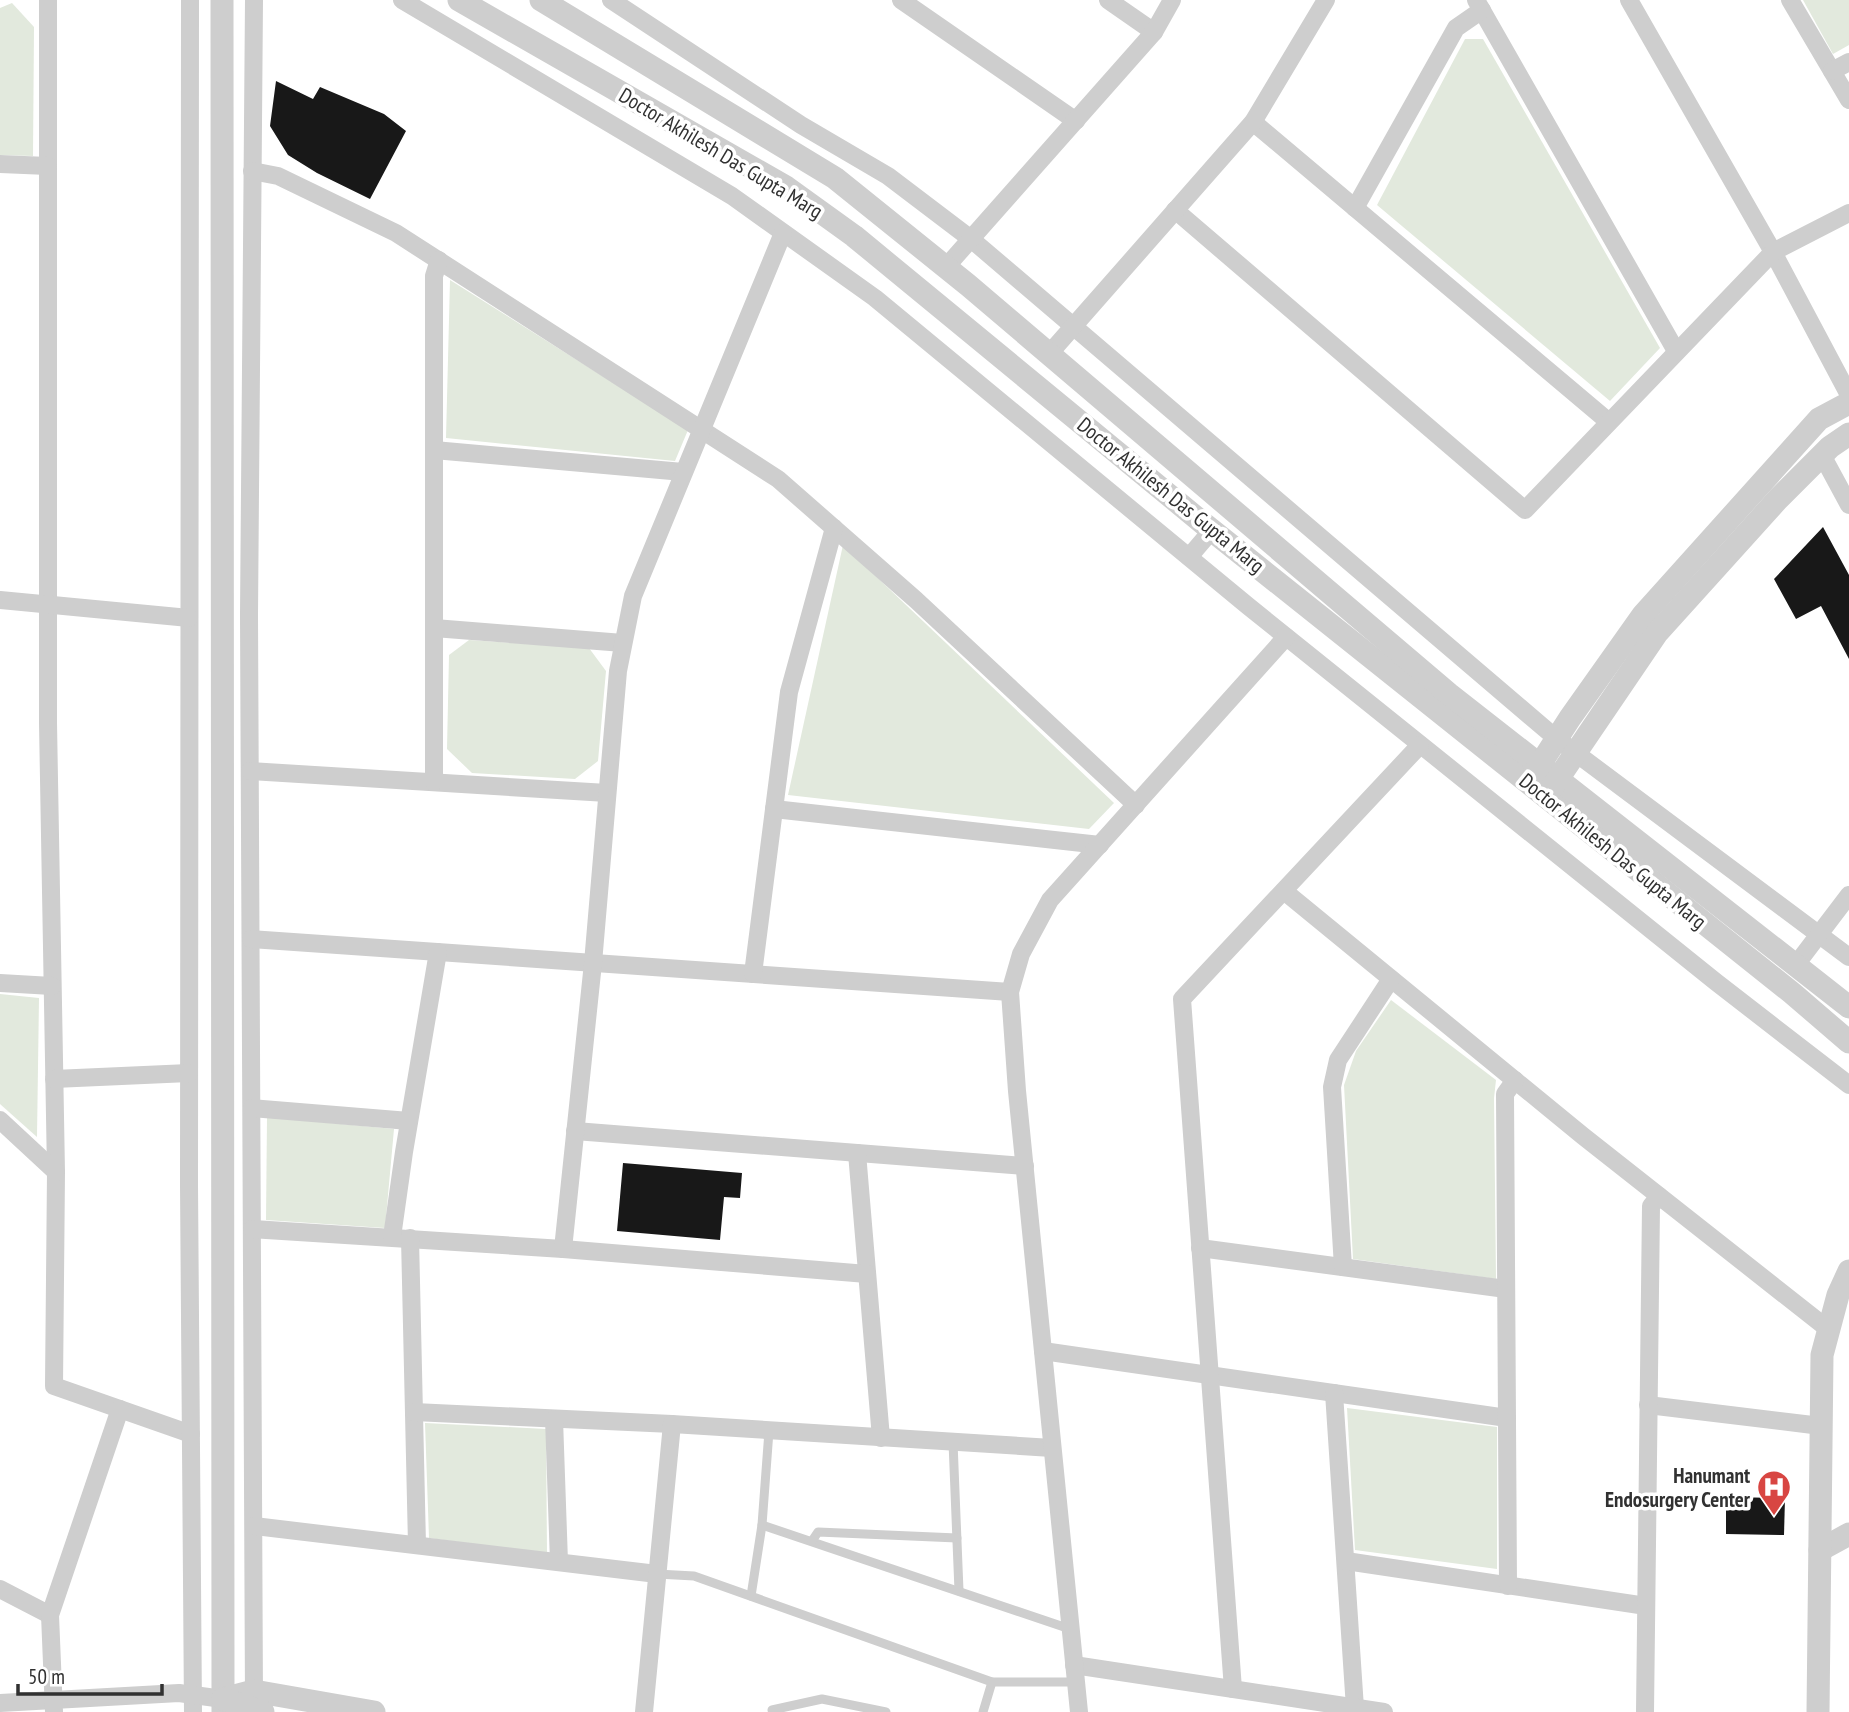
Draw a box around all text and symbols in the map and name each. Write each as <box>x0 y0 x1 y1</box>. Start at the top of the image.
street label: Doctor Akhilesh Das Gupta Marg <box>614 81 828 225</box>
street label: Doctor Akhilesh Das Gupta Marg <box>1072 411 1270 579</box>
street label: Doctor Akhilesh Das Gupta Marg <box>1514 767 1712 935</box>
place label: Hanumant Endosurgery Center <box>1605 1462 1751 1513</box>
hospital icon: Hanumant Endosurgery Center <box>1755 1468 1793 1517</box>
scale bar <box>18 1652 161 1696</box>
text: 50 m <box>28 1663 65 1690</box>

